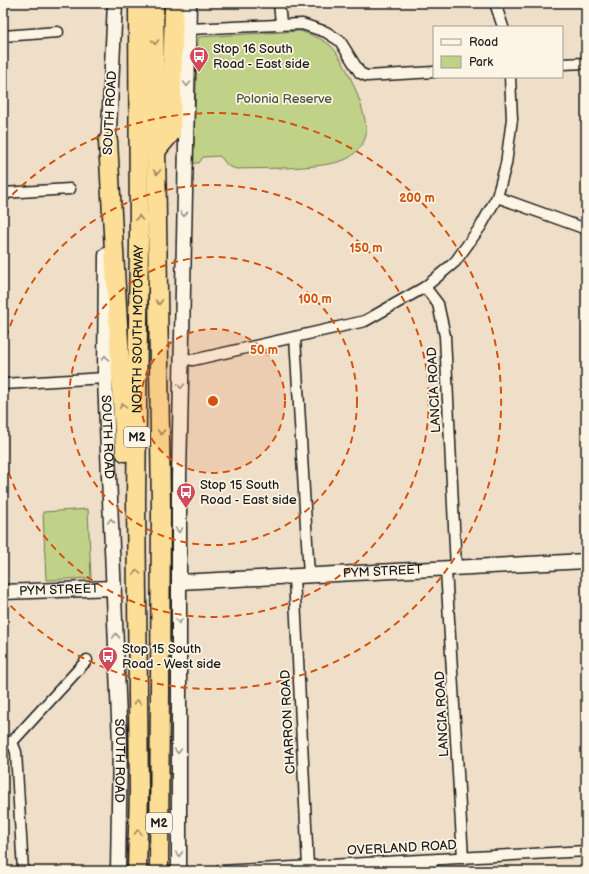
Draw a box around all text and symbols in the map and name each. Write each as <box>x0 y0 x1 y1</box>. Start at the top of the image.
legend <box>433 26 563 78</box>
text: Road <box>469 35 498 50</box>
one-way arrow <box>151 39 159 45</box>
place label: Stop 16 South Road - East side <box>213 41 310 72</box>
bus stop icon: Stop 16 South Road - East side <box>188 45 210 73</box>
text: Park <box>469 55 493 70</box>
street label: SOUTH ROAD <box>100 70 120 156</box>
one-way arrow <box>183 81 191 87</box>
park label: Polonia Reserve <box>236 91 332 107</box>
one-way arrow <box>153 169 161 175</box>
text: 200 m <box>399 191 435 206</box>
one-way arrow <box>180 211 189 217</box>
one-way arrow <box>135 215 143 221</box>
text: 150 m <box>350 241 382 256</box>
street label: NORTH SOUTH MOTORWAY <box>129 244 147 413</box>
text: 100 m <box>298 292 332 307</box>
one-way arrow <box>155 299 163 305</box>
text: 50 m <box>250 343 278 358</box>
street label: LANCIA ROAD <box>424 347 444 433</box>
one-way arrow <box>101 355 109 361</box>
one-way arrow <box>177 383 185 389</box>
street label: SOUTH ROAD <box>98 394 117 479</box>
centre of rings <box>206 394 220 408</box>
one-way arrow <box>118 403 127 409</box>
road number: M2 <box>124 427 150 447</box>
one-way arrow <box>156 429 165 435</box>
place label: Stop 15 South Road - East side <box>200 477 297 508</box>
bus stop icon: Stop 15 South Road - East side <box>175 481 197 509</box>
one-way arrow <box>107 518 116 524</box>
one-way arrow <box>175 527 183 533</box>
street label: PYM STREET <box>342 561 423 582</box>
one-way arrow <box>133 569 141 575</box>
street label: PYM STREET <box>19 581 99 599</box>
one-way arrow <box>175 618 183 624</box>
one-way arrow <box>111 633 120 639</box>
place label: Stop 15 South Road - West side <box>122 641 221 672</box>
bus stop icon: Stop 15 South Road - West side <box>97 645 119 673</box>
street label: CHARRON ROAD <box>277 669 299 775</box>
street label: LANCIA ROAD <box>432 671 452 757</box>
one-way arrow <box>133 699 142 705</box>
street label: SOUTH ROAD <box>111 718 128 803</box>
one-way arrow <box>174 748 182 754</box>
road number: M2 <box>146 813 172 833</box>
one-way arrow <box>134 829 142 835</box>
street label: OVERLAND ROAD <box>347 837 457 859</box>
one-way arrow <box>175 851 183 857</box>

